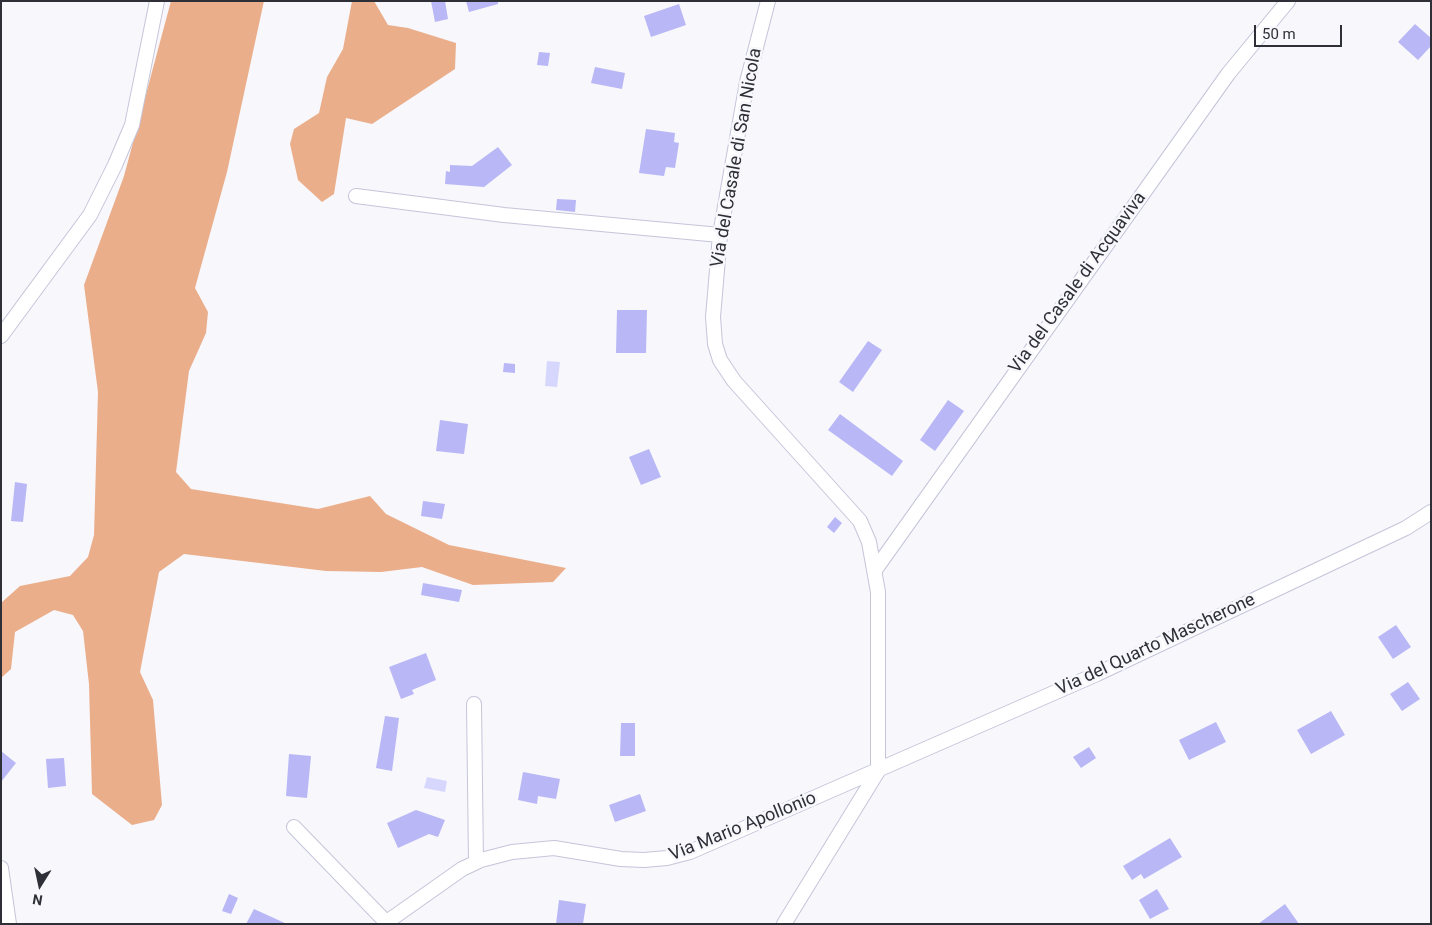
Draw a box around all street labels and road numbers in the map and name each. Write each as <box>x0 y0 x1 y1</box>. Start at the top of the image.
street label: Via del Casale di San Nicola <box>707 47 767 269</box>
street label: Via del Casale di Acquaviva <box>1005 188 1151 378</box>
street label: Via del Quarto Mascherone <box>1053 589 1259 701</box>
street label: Via Mario Apollonio <box>666 788 820 866</box>

